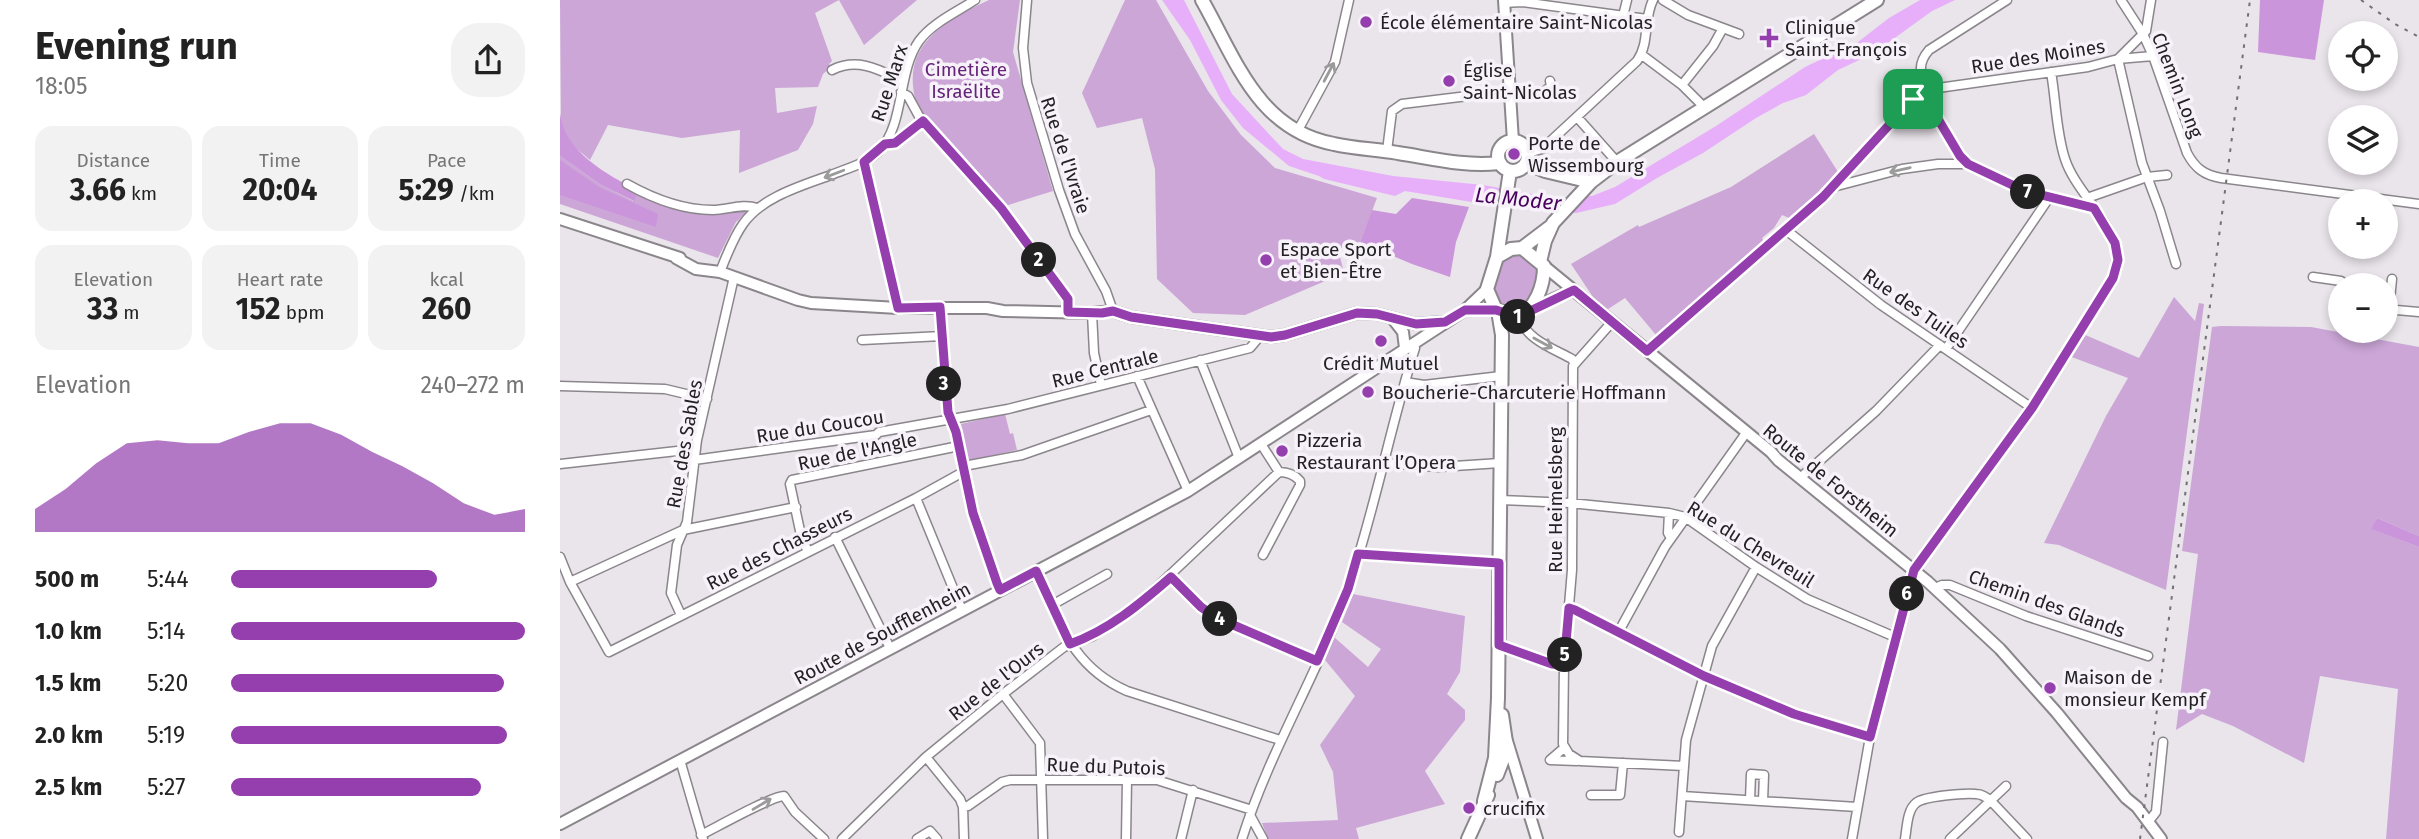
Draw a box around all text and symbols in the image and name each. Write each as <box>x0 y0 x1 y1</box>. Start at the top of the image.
place label: École élémentaire Saint-Nicolas <box>1380 11 1653 34</box>
marker: École élémentaire Saint-Nicolas <box>1358 14 1374 30</box>
place label: Clinique Saint-François <box>1785 16 1907 61</box>
map controls <box>2328 21 2398 343</box>
button: locate <box>2328 21 2398 91</box>
text: Evening run <box>35 23 238 69</box>
button: share <box>451 23 525 97</box>
marker: Clinique Saint-François <box>1759 28 1779 48</box>
street label: Chemin Long <box>2147 29 2208 141</box>
street label: Rue des Moines <box>1970 35 2107 78</box>
street label: Rue Marx <box>866 41 913 125</box>
park label: Cimetière Israëlite <box>925 58 1007 103</box>
place label: Église Saint-Nicolas <box>1463 59 1577 104</box>
one-way arrow <box>1323 62 1336 83</box>
pin <box>1883 69 1943 129</box>
text: 18:05 <box>35 72 88 100</box>
marker: Église Saint-Nicolas <box>1441 73 1457 89</box>
icon: arrive <box>1894 80 1932 118</box>
street label: Rue de l'Ivraie <box>1036 94 1095 217</box>
button: layers <box>2328 105 2398 175</box>
place label: Porte de Wissembourg <box>1528 132 1644 177</box>
marker: Porte de Wissembourg <box>1506 146 1522 162</box>
text: Distance <box>76 149 150 172</box>
text: Time <box>259 149 301 172</box>
text: Pace <box>427 149 466 172</box>
one-way arrow <box>1889 164 1912 177</box>
one-way arrow <box>823 168 845 181</box>
text: 3.66 <box>70 172 126 208</box>
text: 20:04 <box>243 172 317 208</box>
text: 5:29 <box>399 172 454 208</box>
pin: 7 <box>2010 174 2046 210</box>
text: 7 <box>2023 180 2032 203</box>
text: km <box>126 182 157 205</box>
text: /km <box>454 182 495 205</box>
water label: La Moder <box>1474 182 1563 217</box>
button: + <box>2328 189 2398 259</box>
place label: Espace Sport et Bien-Être <box>1280 238 1392 283</box>
pin: 2 <box>1022 243 1056 278</box>
text: 2 <box>1034 248 1043 271</box>
marker: Espace Sport et Bien-Être <box>1258 252 1274 268</box>
street label: Rue des Tuiles <box>1858 263 1973 353</box>
text: Elevation <box>74 268 153 291</box>
text: Heart rate <box>237 268 323 291</box>
text: kcal <box>430 268 464 291</box>
button: − <box>2328 273 2398 343</box>
text: 33 <box>87 291 118 327</box>
text: 152 <box>236 291 281 327</box>
text: 260 <box>422 291 472 327</box>
pin: 1 <box>1500 300 1536 334</box>
text: m <box>118 301 140 324</box>
text: bpm <box>281 301 324 324</box>
text: 1 <box>1513 305 1522 328</box>
marker: Crédit Mutuel <box>1373 333 1389 349</box>
one-way arrow <box>1533 336 1553 350</box>
street label: Rue Centrale <box>1049 344 1161 393</box>
place label: Crédit Mutuel <box>1323 352 1439 375</box>
pin: 3 <box>926 366 962 402</box>
text: Elevation <box>35 371 131 399</box>
text: 240–272 m <box>420 371 525 399</box>
text: 3 <box>939 372 948 395</box>
street label: Rue des Sables <box>662 378 707 510</box>
place label: Boucherie-Charcuterie Hoffmann <box>1382 381 1666 404</box>
marker: Boucherie-Charcuterie Hoffmann <box>1360 384 1376 400</box>
street label: Rue du Coucou <box>755 405 885 448</box>
street label: Route de Forstheim <box>1758 419 1903 542</box>
street label: Rue Heimelsberg <box>1544 427 1567 573</box>
street label: Rue de l'Angle <box>795 428 919 475</box>
place label: Pizzeria Restaurant l’Opera <box>1296 429 1456 474</box>
marker: Pizzeria Restaurant l’Opera <box>1274 443 1290 459</box>
street label: Rue du Chevreuil <box>1683 496 1819 593</box>
street label: Rue des Chasseurs <box>703 502 856 595</box>
text: 500 m <box>35 565 99 593</box>
text: 5:44 <box>147 565 188 593</box>
street label: Chemin des Glands <box>1966 565 2128 642</box>
pin: 6 <box>1890 576 1924 612</box>
street label: Route de Soufflenheim <box>790 577 974 690</box>
text: 6 <box>1901 582 1912 605</box>
pin: 4 <box>1202 602 1238 636</box>
text: 4 <box>1214 607 1225 630</box>
text: 1.0 km <box>35 617 102 645</box>
text: 5:14 <box>147 617 185 645</box>
street label: Rue de l'Ours <box>944 637 1049 726</box>
pin: 5 <box>1548 638 1583 672</box>
text: 5 <box>1559 643 1570 666</box>
place label: Maison de monsieur Kempf <box>2064 666 2207 711</box>
text: 1.5 km <box>35 669 101 697</box>
text: 5:20 <box>147 669 188 697</box>
marker: Maison de monsieur Kempf <box>2042 680 2058 696</box>
text: 2.0 km <box>35 721 103 749</box>
text: 5:19 <box>147 721 185 749</box>
street label: Rue du Putois <box>1046 753 1166 780</box>
text: 2.5 km <box>35 773 103 801</box>
text: 5:27 <box>147 773 185 801</box>
one-way arrow <box>752 796 772 810</box>
place label: crucifix <box>1483 797 1546 820</box>
marker: crucifix <box>1461 800 1477 816</box>

